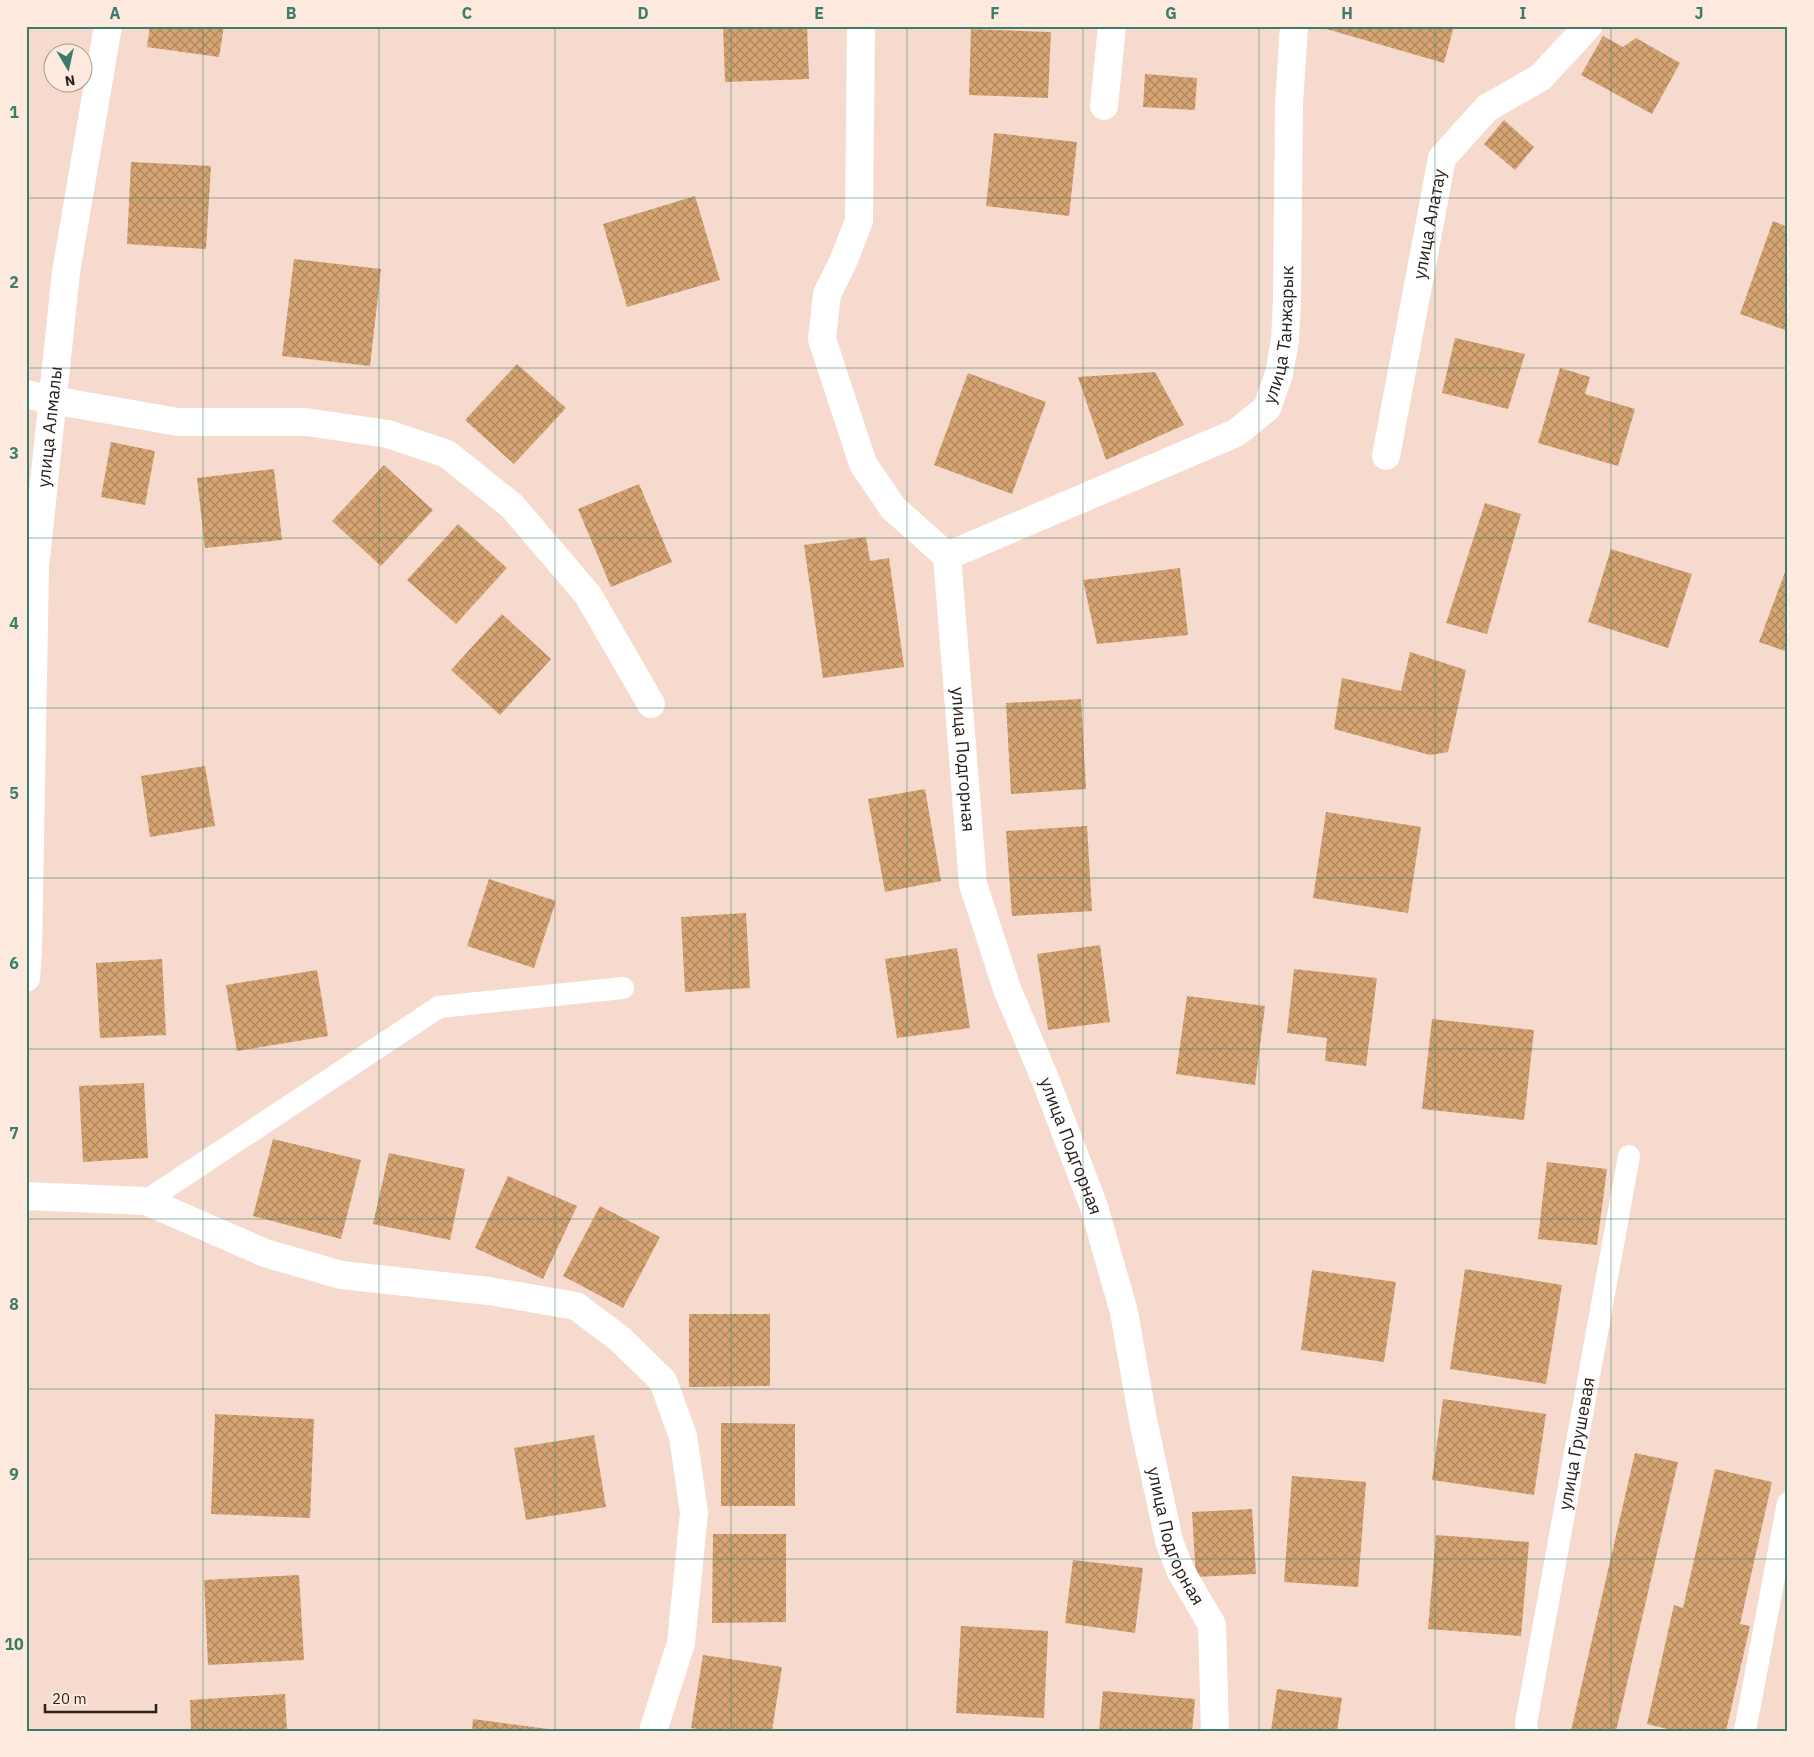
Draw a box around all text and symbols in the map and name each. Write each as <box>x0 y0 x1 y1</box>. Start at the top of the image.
text: A <box>110 3 121 23</box>
text: B <box>286 3 297 23</box>
text: C <box>462 3 472 23</box>
text: D <box>637 3 649 23</box>
text: E <box>814 3 824 23</box>
text: F <box>990 3 1000 23</box>
text: G <box>1165 3 1177 23</box>
text: H <box>1341 3 1353 23</box>
text: I <box>1520 3 1527 23</box>
text: J <box>1695 3 1703 23</box>
north arrow <box>42 42 92 92</box>
text: N <box>64 71 76 91</box>
text: 1 <box>9 102 19 122</box>
street label: улица Алатау <box>1407 167 1451 281</box>
street label: улица Танжарык <box>1257 265 1298 407</box>
text: 2 <box>9 272 19 292</box>
street label: улица Алмалы <box>32 365 67 489</box>
text: 3 <box>9 443 19 463</box>
text: 4 <box>9 613 19 633</box>
street label: улица Подгорная <box>946 686 981 833</box>
text: 5 <box>9 783 19 803</box>
text: 6 <box>9 953 19 973</box>
street label: улица Подгорная <box>1035 1074 1108 1217</box>
text: 7 <box>9 1123 19 1143</box>
text: 8 <box>9 1294 19 1314</box>
street label: улица Грушевая <box>1553 1375 1600 1512</box>
text: 9 <box>9 1464 19 1484</box>
street label: улица Подгорная <box>1142 1465 1210 1609</box>
text: 10 <box>4 1634 24 1654</box>
scale bar <box>45 1682 156 1714</box>
text: 20 m <box>52 1689 87 1708</box>

